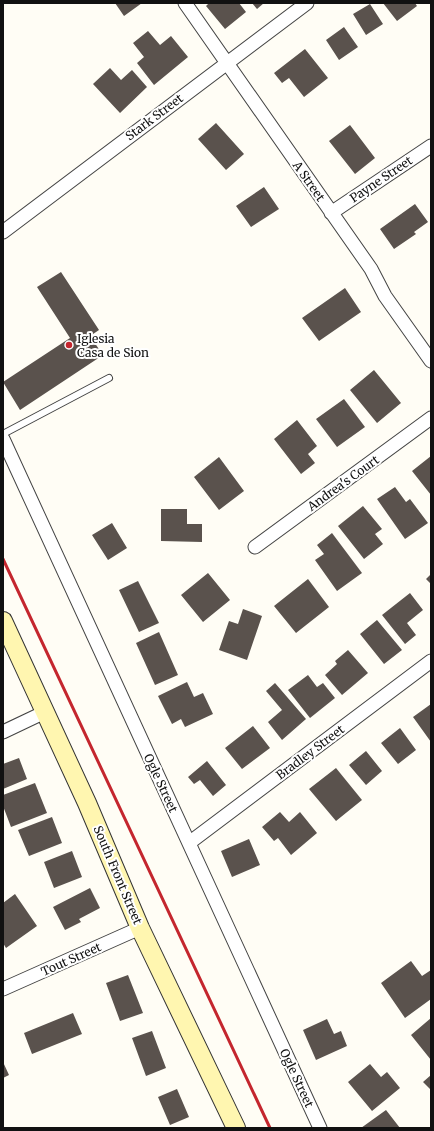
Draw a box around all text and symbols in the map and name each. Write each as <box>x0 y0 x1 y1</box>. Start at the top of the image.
street label: Stark Street <box>122 90 186 143</box>
street label: Payne Street <box>347 152 415 205</box>
street label: A Street <box>289 157 328 204</box>
place label: Iglesia Casa de Sion <box>77 331 149 360</box>
marker: Iglesia Casa de Sion <box>64 340 74 350</box>
street label: Andrea's Court <box>304 452 382 515</box>
street label: Bradley Street <box>273 721 347 782</box>
street label: Ogle Street <box>141 751 181 815</box>
street label: South Front Street <box>90 823 146 927</box>
street label: Tout Street <box>39 939 104 979</box>
street label: Ogle Street <box>277 1046 317 1110</box>

